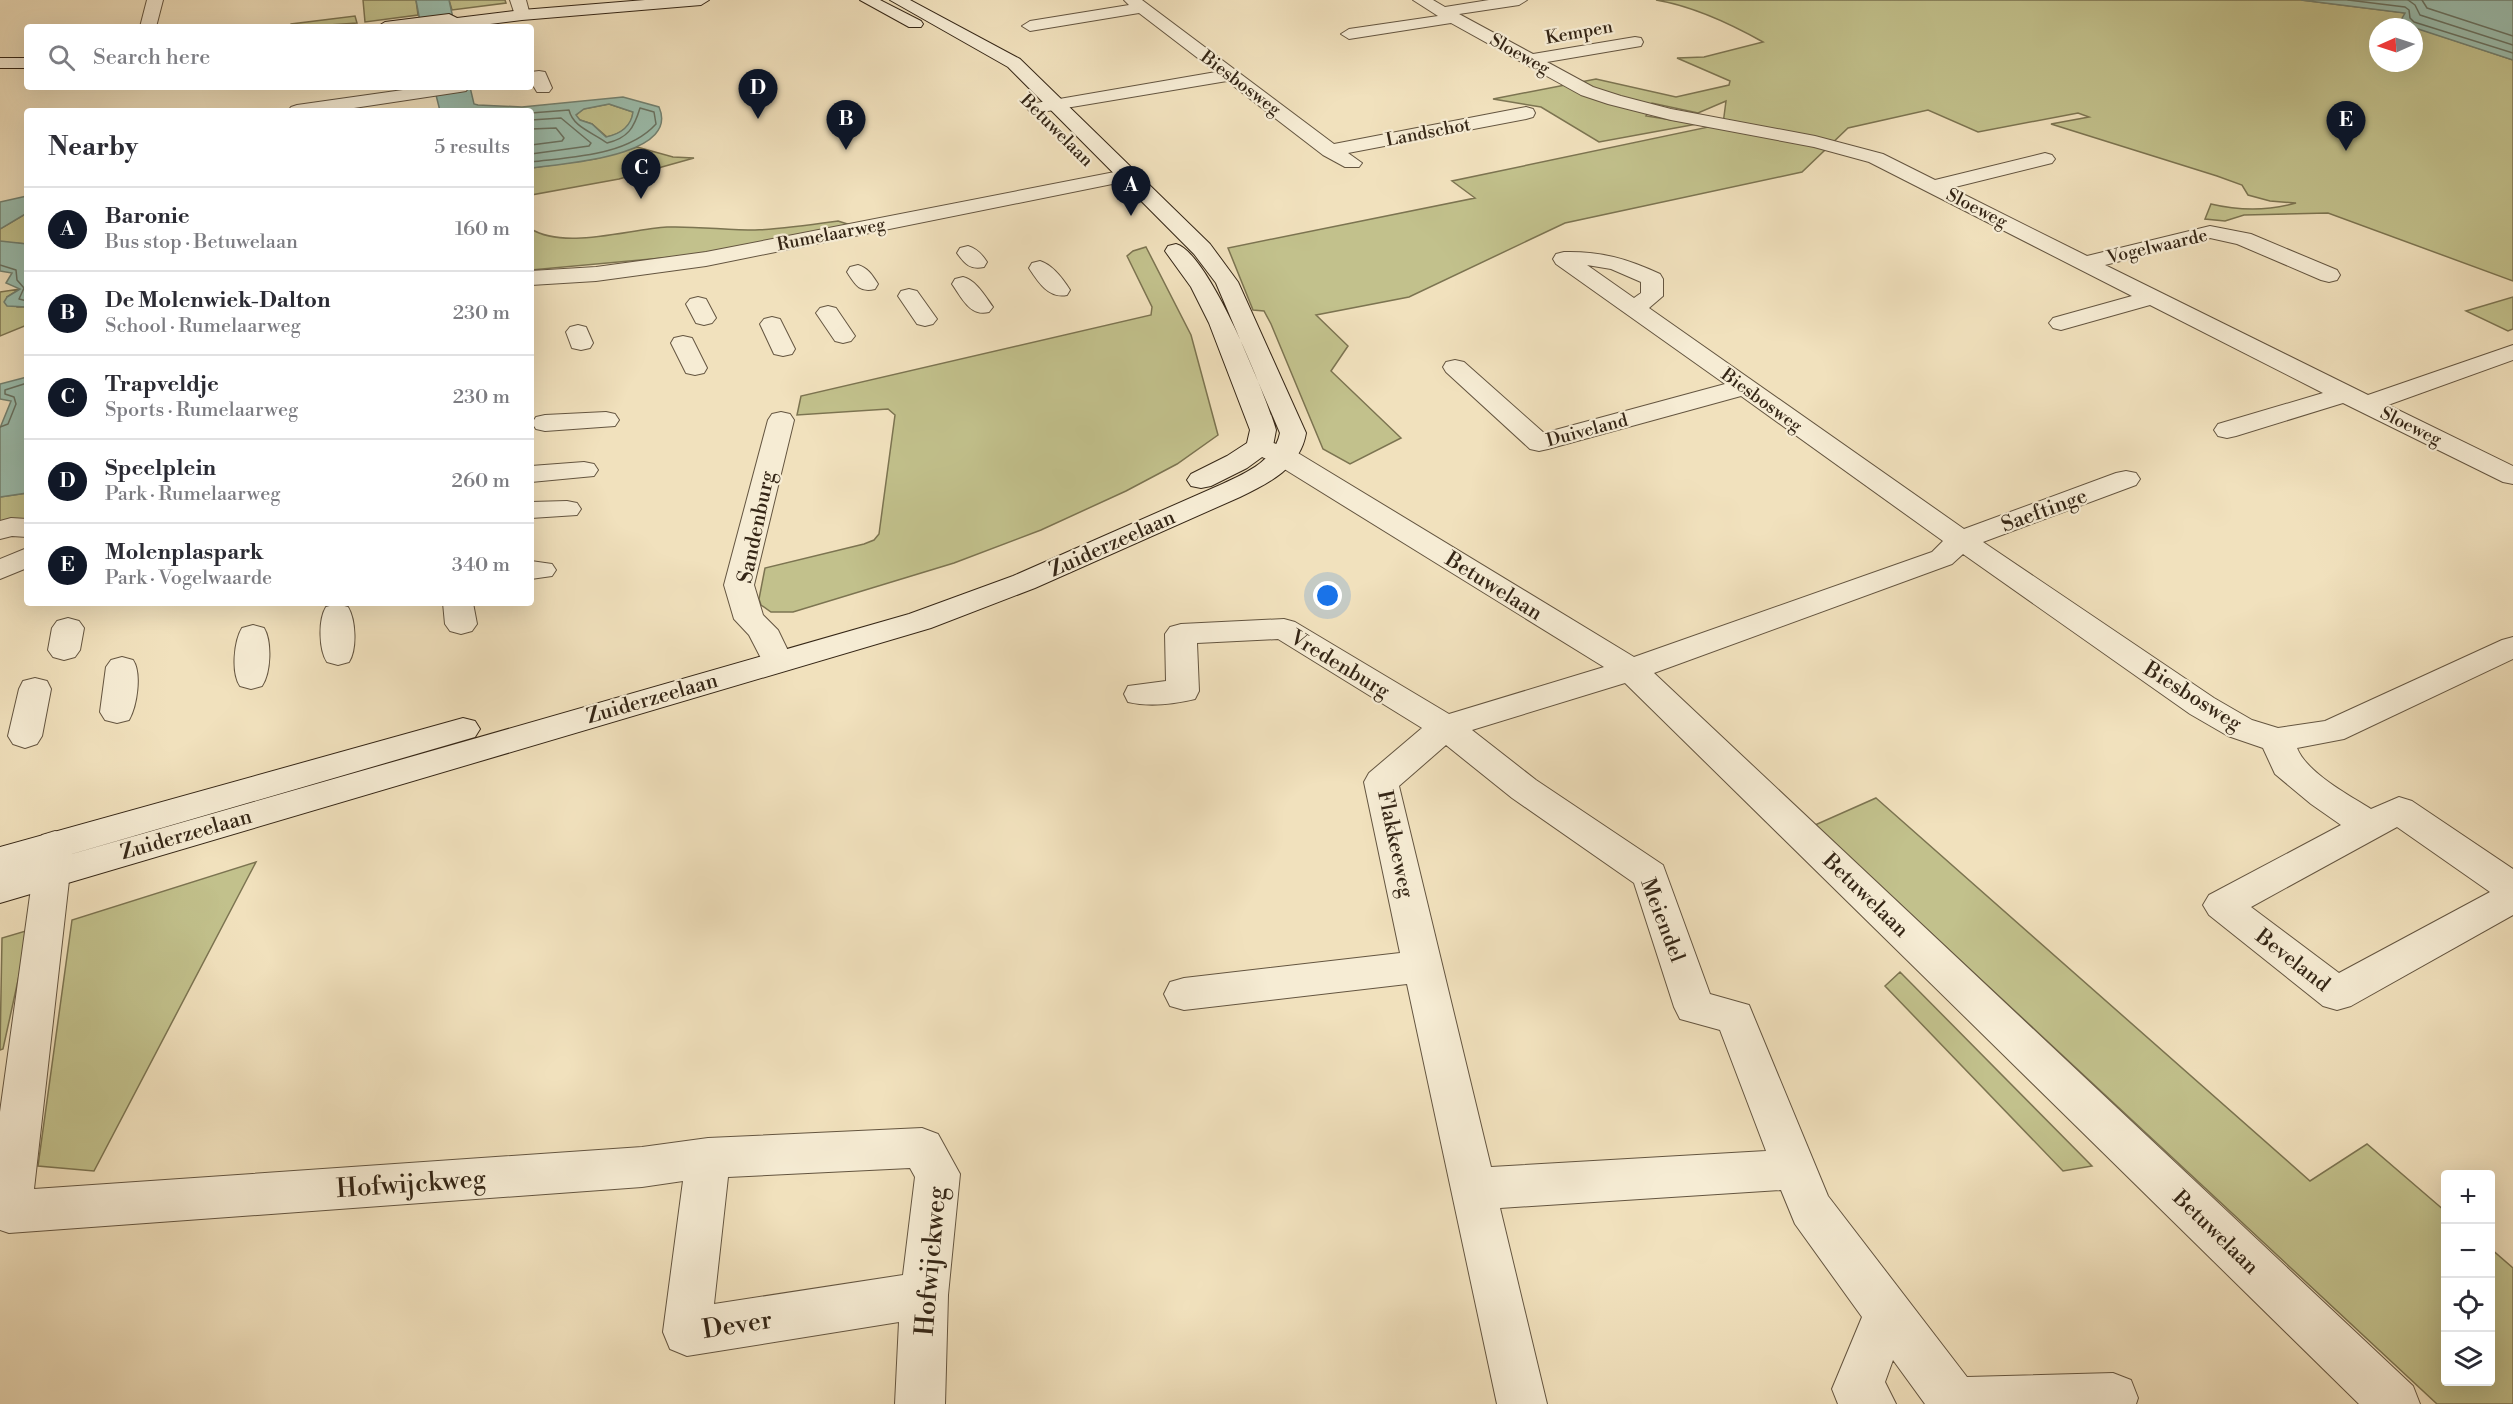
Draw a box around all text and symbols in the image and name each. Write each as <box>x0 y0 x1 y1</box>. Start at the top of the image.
street label: Kempen <box>1544 15 1615 50</box>
north arrow <box>2369 18 2423 72</box>
search box <box>24 24 534 90</box>
street label: Sloeweg <box>1486 28 1555 81</box>
icon: search <box>45 41 78 74</box>
text: Search here <box>93 44 210 71</box>
street label: Biesbosweg <box>1195 45 1286 122</box>
pin: D <box>738 70 777 119</box>
street label: Betuwelaan <box>1015 88 1098 172</box>
pin: B <box>826 100 866 150</box>
pin: E <box>2326 102 2366 151</box>
street label: Landschot <box>1384 113 1473 152</box>
text: Nearby <box>48 131 138 163</box>
text: 5 results <box>434 135 510 160</box>
pin: C <box>622 150 660 199</box>
pin: A <box>1112 166 1150 216</box>
street label: Sloeweg <box>1942 183 2012 234</box>
text: Baronie <box>105 203 190 230</box>
street label: Rumelaarweg <box>775 213 888 256</box>
text: A <box>60 217 75 242</box>
text: 160 m <box>455 217 510 242</box>
street label: Vogelwaarde <box>2104 224 2210 269</box>
text: Bus stop · Betuwelaan <box>105 230 298 255</box>
text: De Molenwiek-Dalton <box>105 287 330 314</box>
text: B <box>60 301 75 326</box>
text: 230 m <box>453 301 510 326</box>
text: School · Rumelaarweg <box>105 314 301 339</box>
street label: Biesbosweg <box>1716 363 1807 438</box>
text: Trapveldje <box>105 371 219 398</box>
text: C <box>60 385 75 410</box>
text: 230 m <box>453 385 510 410</box>
text: Sports · Rumelaarweg <box>105 398 298 423</box>
street label: Sloeweg <box>2376 402 2446 451</box>
street label: Duiveland <box>1544 408 1631 452</box>
text: Speelplein <box>105 455 216 482</box>
text: D <box>60 469 75 494</box>
text: 260 m <box>452 469 510 494</box>
street label: Sandenburg <box>732 469 782 586</box>
text: Park · Rumelaarweg <box>105 482 281 507</box>
street label: Saeftinge <box>1998 483 2091 539</box>
street label: Zuiderzeelaan <box>1045 504 1180 583</box>
text: Molenplaspark <box>105 539 263 566</box>
street label: Betuwelaan <box>1439 546 1547 627</box>
text: E <box>61 553 74 578</box>
text: 340 m <box>452 553 510 578</box>
text: Park · Vogelwaarde <box>105 566 272 591</box>
your location <box>1313 581 1342 610</box>
street label: Vredenburg <box>1284 624 1394 705</box>
street label: Biesbosweg <box>2138 656 2246 737</box>
street label: Zuiderzeelaan <box>584 668 721 730</box>
street label: Flakkeeweg <box>1371 788 1419 901</box>
street label: Zuiderzeelaan <box>118 804 255 866</box>
street label: Betuwelaan <box>1816 848 1914 944</box>
street label: Meiendel <box>1634 875 1690 966</box>
street label: Beveland <box>2249 923 2335 998</box>
street label: Hofwijckweg <box>335 1163 487 1205</box>
map controls <box>2441 1170 2495 1386</box>
button: + <box>2441 1170 2495 1224</box>
street label: Hofwijckweg <box>909 1184 954 1337</box>
street label: Betuwelaan <box>2166 1185 2264 1281</box>
button: − <box>2441 1224 2495 1278</box>
button: locate <box>2441 1278 2495 1332</box>
street label: Dever <box>700 1304 774 1346</box>
button: layers <box>2441 1332 2495 1386</box>

